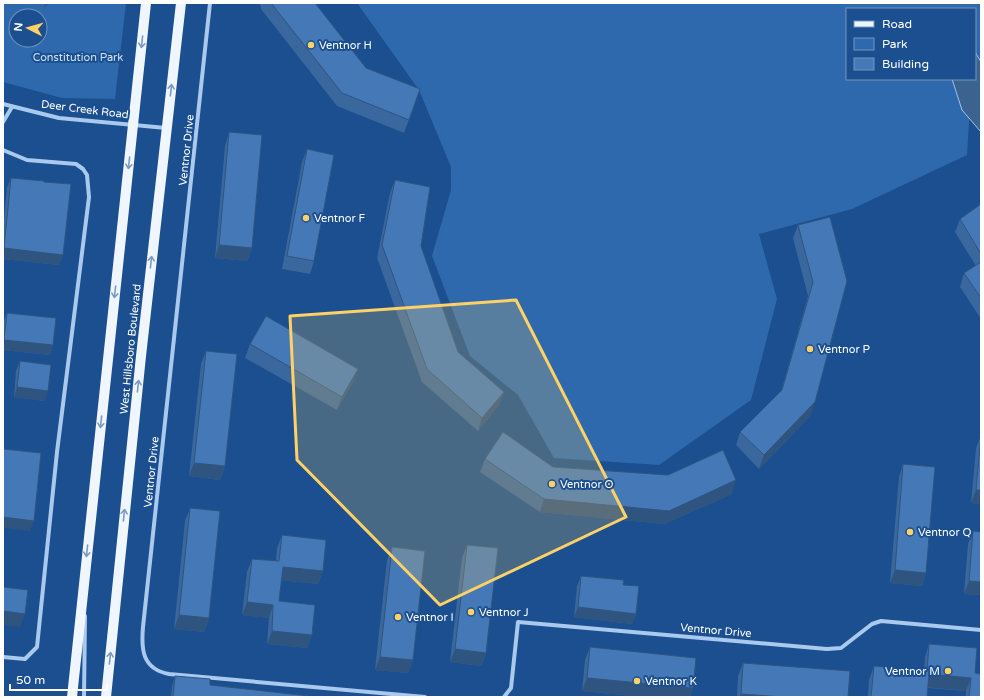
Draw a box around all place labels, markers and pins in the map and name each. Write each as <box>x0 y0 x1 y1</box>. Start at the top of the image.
place label: Ventnor H <box>319 39 372 52</box>
marker: Ventnor H <box>306 40 316 50</box>
place label: Ventnor F <box>314 212 365 225</box>
marker: Ventnor F <box>301 213 311 223</box>
place label: Ventnor P <box>818 343 870 356</box>
marker: Ventnor P <box>805 344 815 354</box>
place label: Ventnor O <box>560 478 613 491</box>
marker: Ventnor O <box>547 479 557 489</box>
place label: Ventnor Q <box>918 526 971 539</box>
marker: Ventnor Q <box>905 527 915 537</box>
place label: Ventnor J <box>479 606 529 619</box>
marker: Ventnor J <box>466 607 476 617</box>
place label: Ventnor I <box>406 611 454 624</box>
marker: Ventnor I <box>393 612 403 622</box>
place label: Ventnor M <box>885 665 940 678</box>
marker: Ventnor M <box>943 666 953 676</box>
place label: Ventnor K <box>645 675 697 688</box>
marker: Ventnor K <box>632 676 642 686</box>

